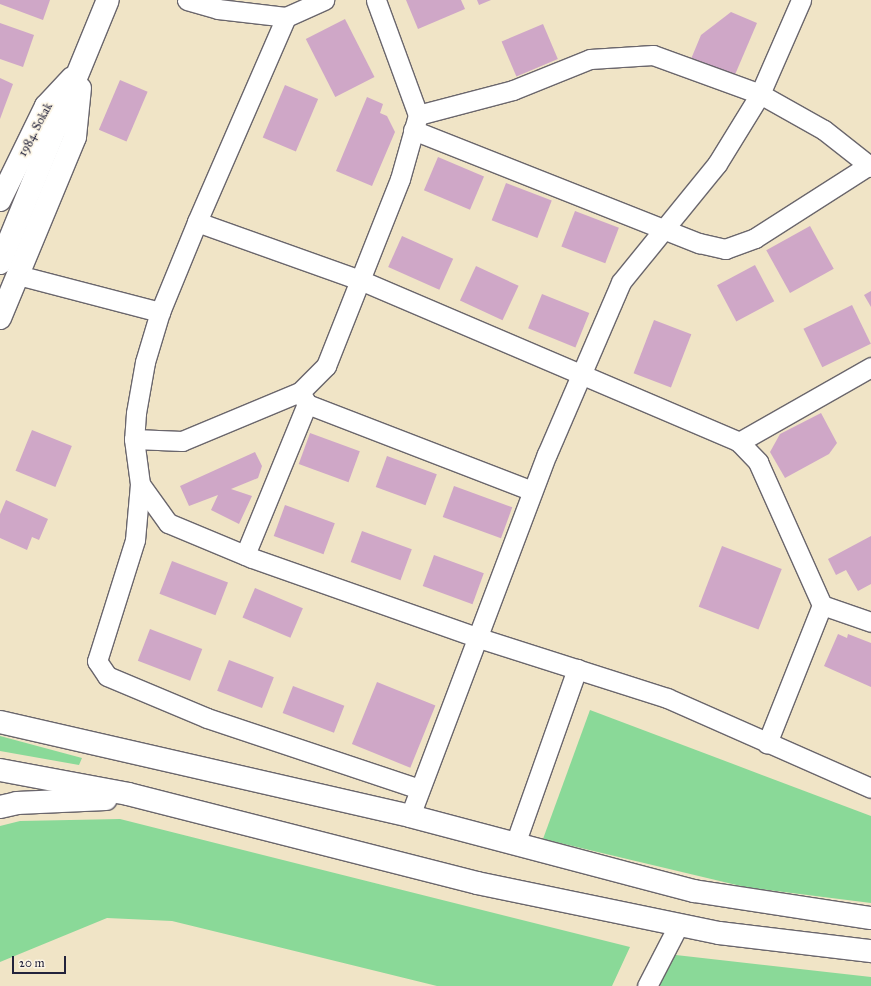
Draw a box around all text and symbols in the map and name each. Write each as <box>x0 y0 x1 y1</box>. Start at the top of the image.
street label: 1984. Sokak <box>16 101 56 159</box>
scale bar <box>14 948 68 974</box>
text: 20 m <box>19 956 45 970</box>

